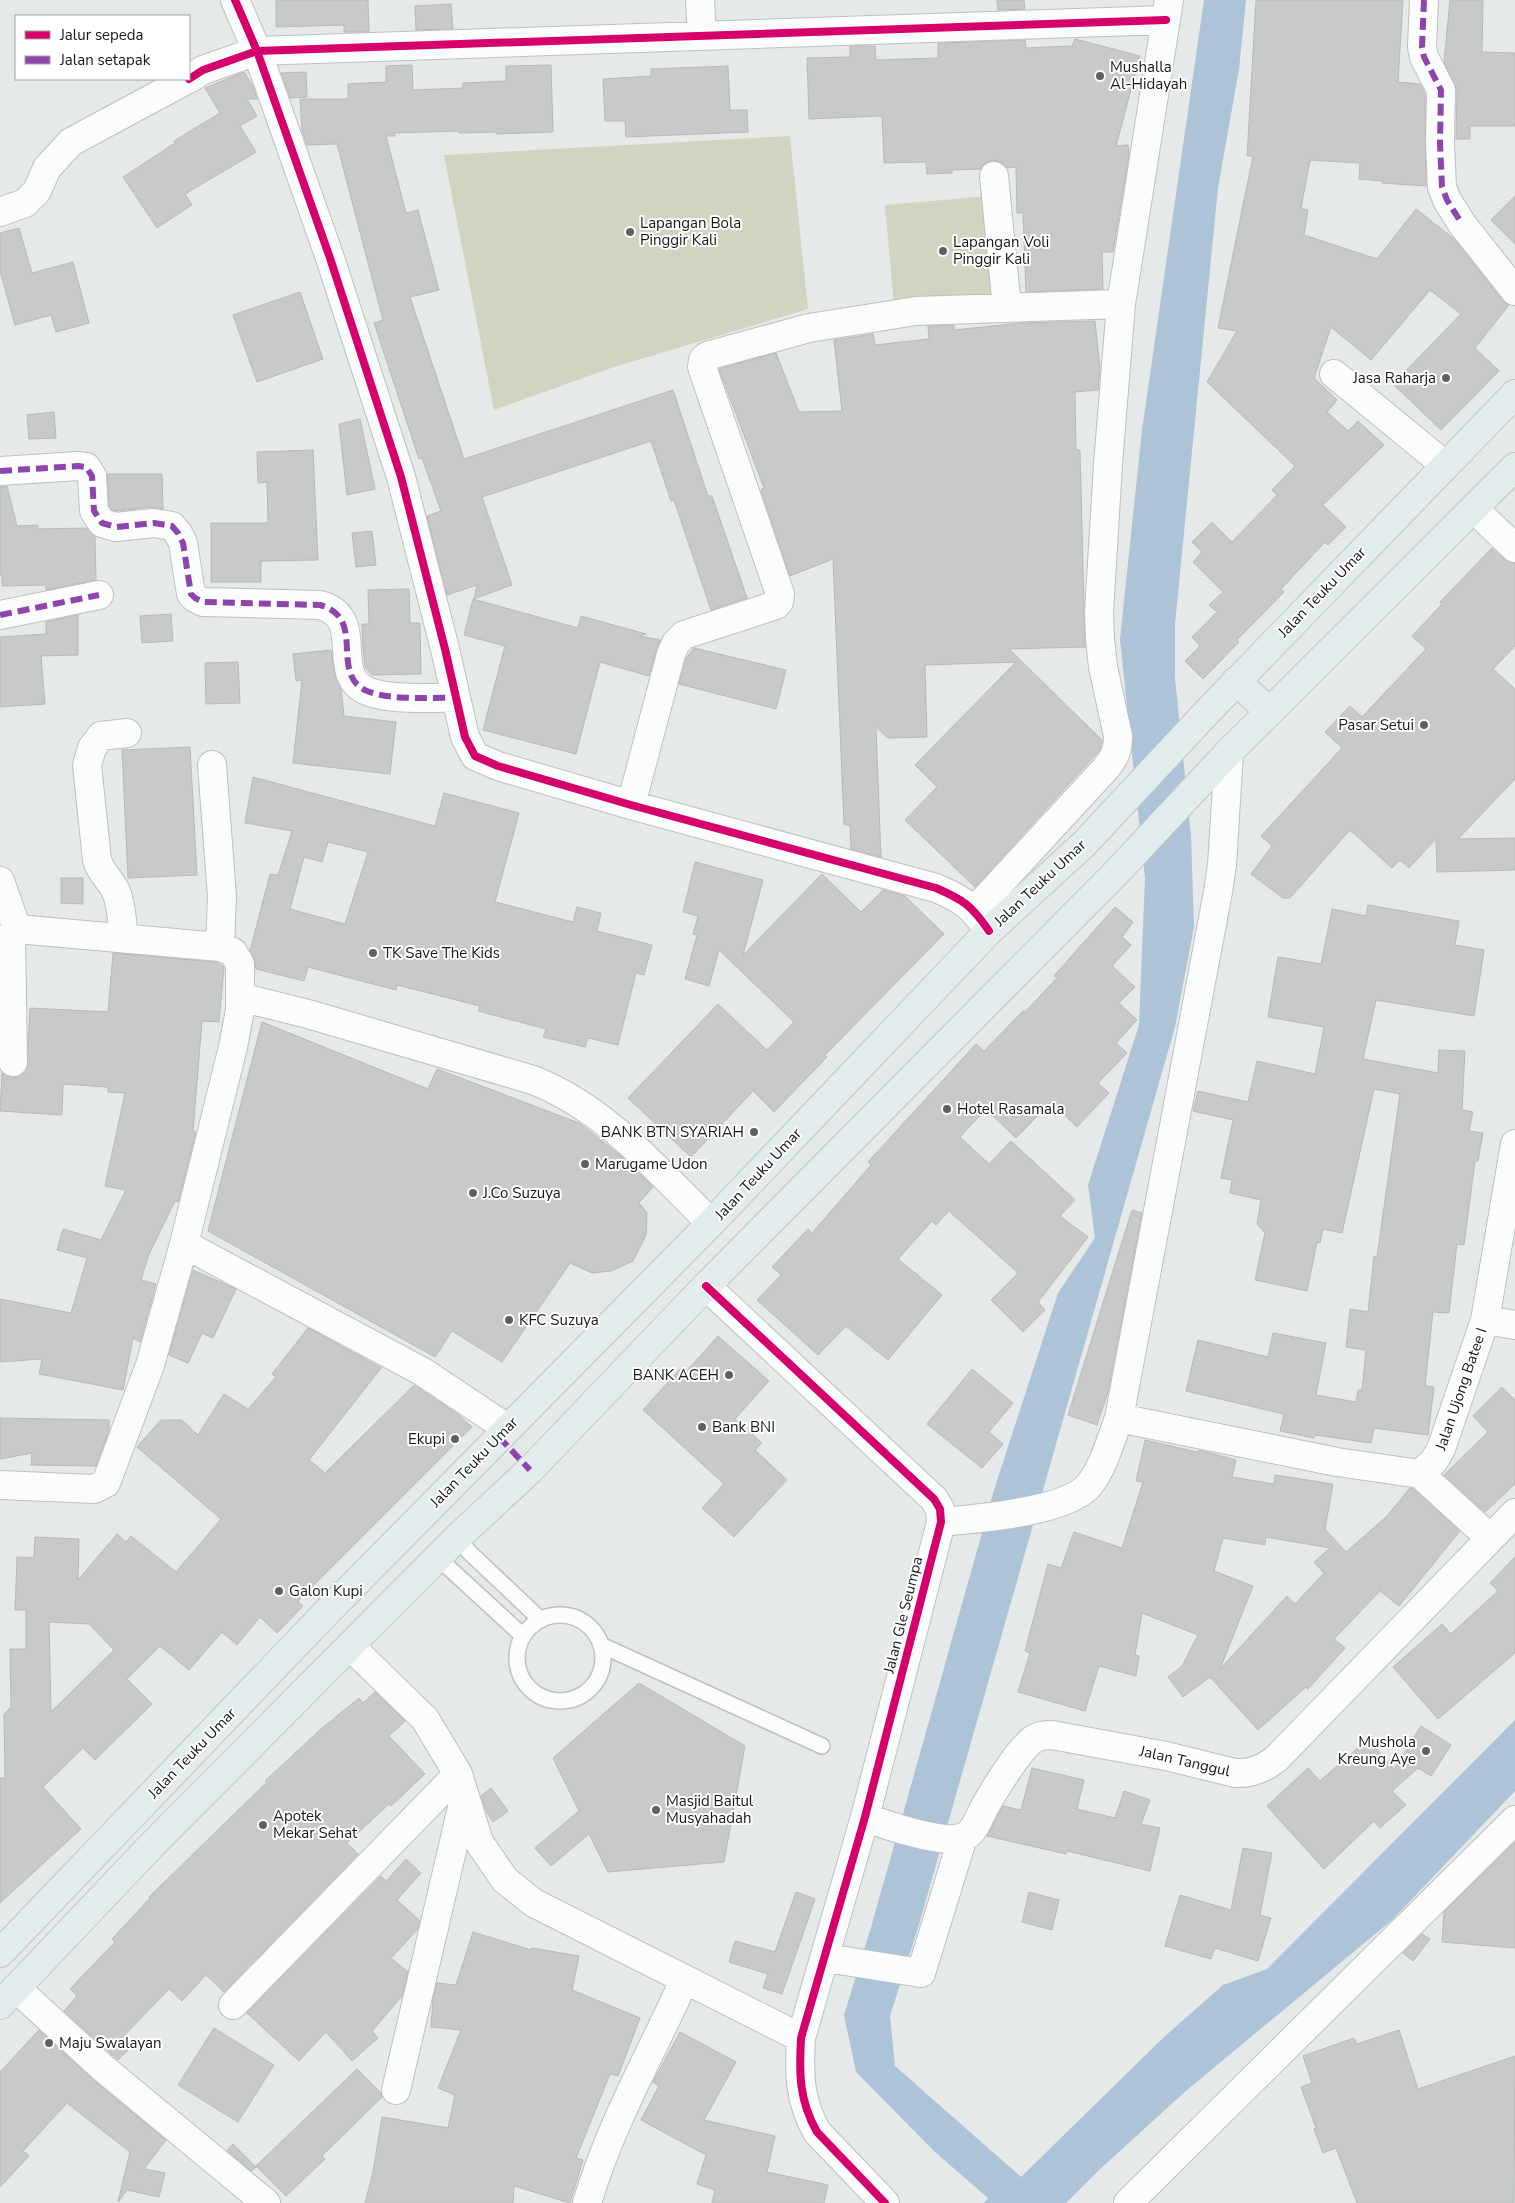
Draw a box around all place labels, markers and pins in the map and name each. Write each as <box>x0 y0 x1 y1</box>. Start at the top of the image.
place label: Mushalla Al-Hidayah <box>1110 57 1187 94</box>
marker: Mushalla Al-Hidayah <box>1094 70 1106 82</box>
place label: Lapangan Bola Pinggir Kali <box>640 213 741 250</box>
marker: Lapangan Bola Pinggir Kali <box>624 226 636 238</box>
place label: Lapangan Voli Pinggir Kali <box>953 232 1049 269</box>
marker: Lapangan Voli Pinggir Kali <box>937 245 949 257</box>
place label: Jasa Raharja <box>1352 368 1436 388</box>
marker: Jasa Raharja <box>1440 372 1452 384</box>
place label: Pasar Setui <box>1338 715 1414 735</box>
marker: Pasar Setui <box>1418 719 1430 731</box>
place label: TK Save The Kids <box>383 943 500 963</box>
marker: TK Save The Kids <box>367 947 379 959</box>
place label: Hotel Rasamala <box>957 1099 1064 1119</box>
marker: Hotel Rasamala <box>941 1103 953 1115</box>
place label: BANK BTN SYARIAH <box>601 1122 744 1142</box>
marker: BANK BTN SYARIAH <box>748 1126 760 1138</box>
place label: Marugame Udon <box>595 1154 708 1174</box>
marker: Marugame Udon <box>579 1158 591 1170</box>
place label: J.Co Suzuya <box>482 1183 561 1203</box>
marker: J.Co Suzuya <box>467 1187 479 1199</box>
place label: KFC Suzuya <box>519 1310 599 1330</box>
marker: KFC Suzuya <box>503 1314 515 1326</box>
place label: BANK ACEH <box>633 1365 719 1385</box>
marker: BANK ACEH <box>723 1369 735 1381</box>
place label: Bank BNI <box>712 1417 775 1437</box>
marker: Bank BNI <box>696 1421 708 1433</box>
place label: Ekupi <box>408 1429 445 1449</box>
marker: Ekupi <box>449 1433 461 1445</box>
place label: Galon Kupi <box>289 1581 363 1601</box>
marker: Galon Kupi <box>273 1585 285 1597</box>
place label: Mushola Kreung Aye <box>1338 1732 1416 1769</box>
marker: Mushola Kreung Aye <box>1420 1745 1432 1757</box>
place label: Masjid Baitul Musyahadah <box>666 1791 754 1828</box>
marker: Masjid Baitul Musyahadah <box>650 1804 662 1816</box>
place label: Apotek Mekar Sehat <box>273 1806 358 1843</box>
marker: Apotek Mekar Sehat <box>257 1819 269 1831</box>
place label: Maju Swalayan <box>59 2033 161 2053</box>
marker: Maju Swalayan <box>43 2037 55 2049</box>

